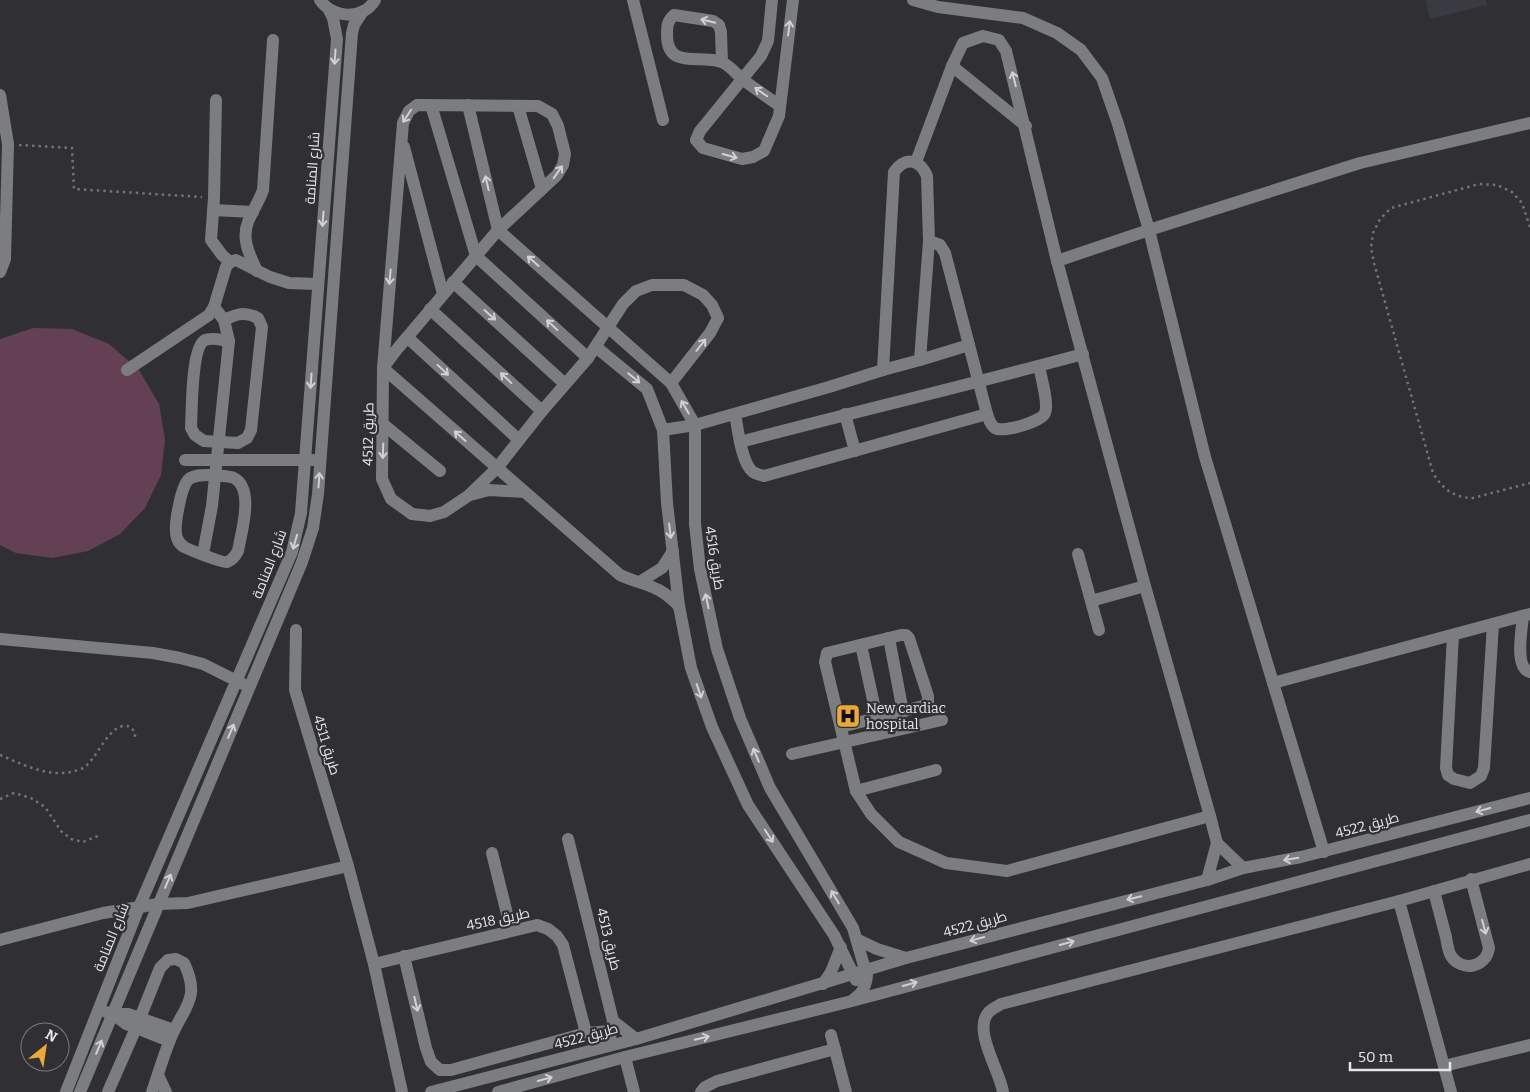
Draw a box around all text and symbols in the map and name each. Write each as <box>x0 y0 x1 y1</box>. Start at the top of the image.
one-way arrow <box>701 16 717 25</box>
one-way arrow <box>784 20 794 36</box>
one-way arrow <box>331 49 340 65</box>
one-way arrow <box>1009 72 1018 88</box>
one-way arrow <box>754 87 768 97</box>
one-way arrow <box>402 109 413 123</box>
street label: شارع المنامة <box>301 131 324 205</box>
one-way arrow <box>722 152 738 162</box>
one-way arrow <box>553 165 563 179</box>
one-way arrow <box>482 175 491 191</box>
one-way arrow <box>319 211 328 227</box>
one-way arrow <box>526 255 539 267</box>
one-way arrow <box>386 268 395 284</box>
one-way arrow <box>483 309 496 321</box>
one-way arrow <box>546 320 559 331</box>
one-way arrow <box>696 339 707 352</box>
one-way arrow <box>436 364 449 376</box>
one-way arrow <box>499 372 512 384</box>
one-way arrow <box>627 372 640 383</box>
one-way arrow <box>307 373 316 389</box>
one-way arrow <box>680 399 690 414</box>
street label: طريق 4512 <box>359 402 378 466</box>
one-way arrow <box>454 430 467 442</box>
one-way arrow <box>378 443 388 459</box>
one-way arrow <box>315 472 324 488</box>
one-way arrow <box>665 523 675 539</box>
street label: طريق 4516 <box>701 525 728 591</box>
street label: شارع المنامة <box>249 527 290 601</box>
one-way arrow <box>289 534 299 550</box>
one-way arrow <box>701 593 711 609</box>
one-way arrow <box>695 682 704 698</box>
place label: New cardiac hospital <box>866 700 946 733</box>
hospital icon: New cardiac hospital <box>835 703 861 729</box>
street label: طريق 4511 <box>309 713 344 777</box>
one-way arrow <box>227 724 236 739</box>
one-way arrow <box>750 748 760 763</box>
one-way arrow <box>1475 806 1491 816</box>
street label: طريق 4522 <box>1333 809 1401 842</box>
one-way arrow <box>764 829 774 843</box>
one-way arrow <box>1284 855 1300 865</box>
one-way arrow <box>164 874 173 889</box>
one-way arrow <box>829 890 839 904</box>
one-way arrow <box>1127 894 1143 903</box>
street label: شارع المنامة <box>90 900 133 974</box>
street label: طريق 4518 <box>465 904 531 934</box>
street label: طريق 4513 <box>593 906 624 972</box>
street label: طريق 4522 <box>941 908 1009 941</box>
one-way arrow <box>1479 918 1489 934</box>
one-way arrow <box>969 935 985 945</box>
one-way arrow <box>1059 937 1075 947</box>
one-way arrow <box>902 979 918 989</box>
one-way arrow <box>412 995 421 1011</box>
street label: طريق 4522 <box>552 1020 620 1053</box>
north arrow <box>20 1022 70 1072</box>
text: N <box>42 1026 60 1046</box>
one-way arrow <box>693 1033 709 1042</box>
one-way arrow <box>95 1040 104 1055</box>
scale bar <box>1350 1040 1450 1072</box>
text: 50 m <box>1358 1048 1394 1066</box>
one-way arrow <box>536 1074 552 1083</box>

